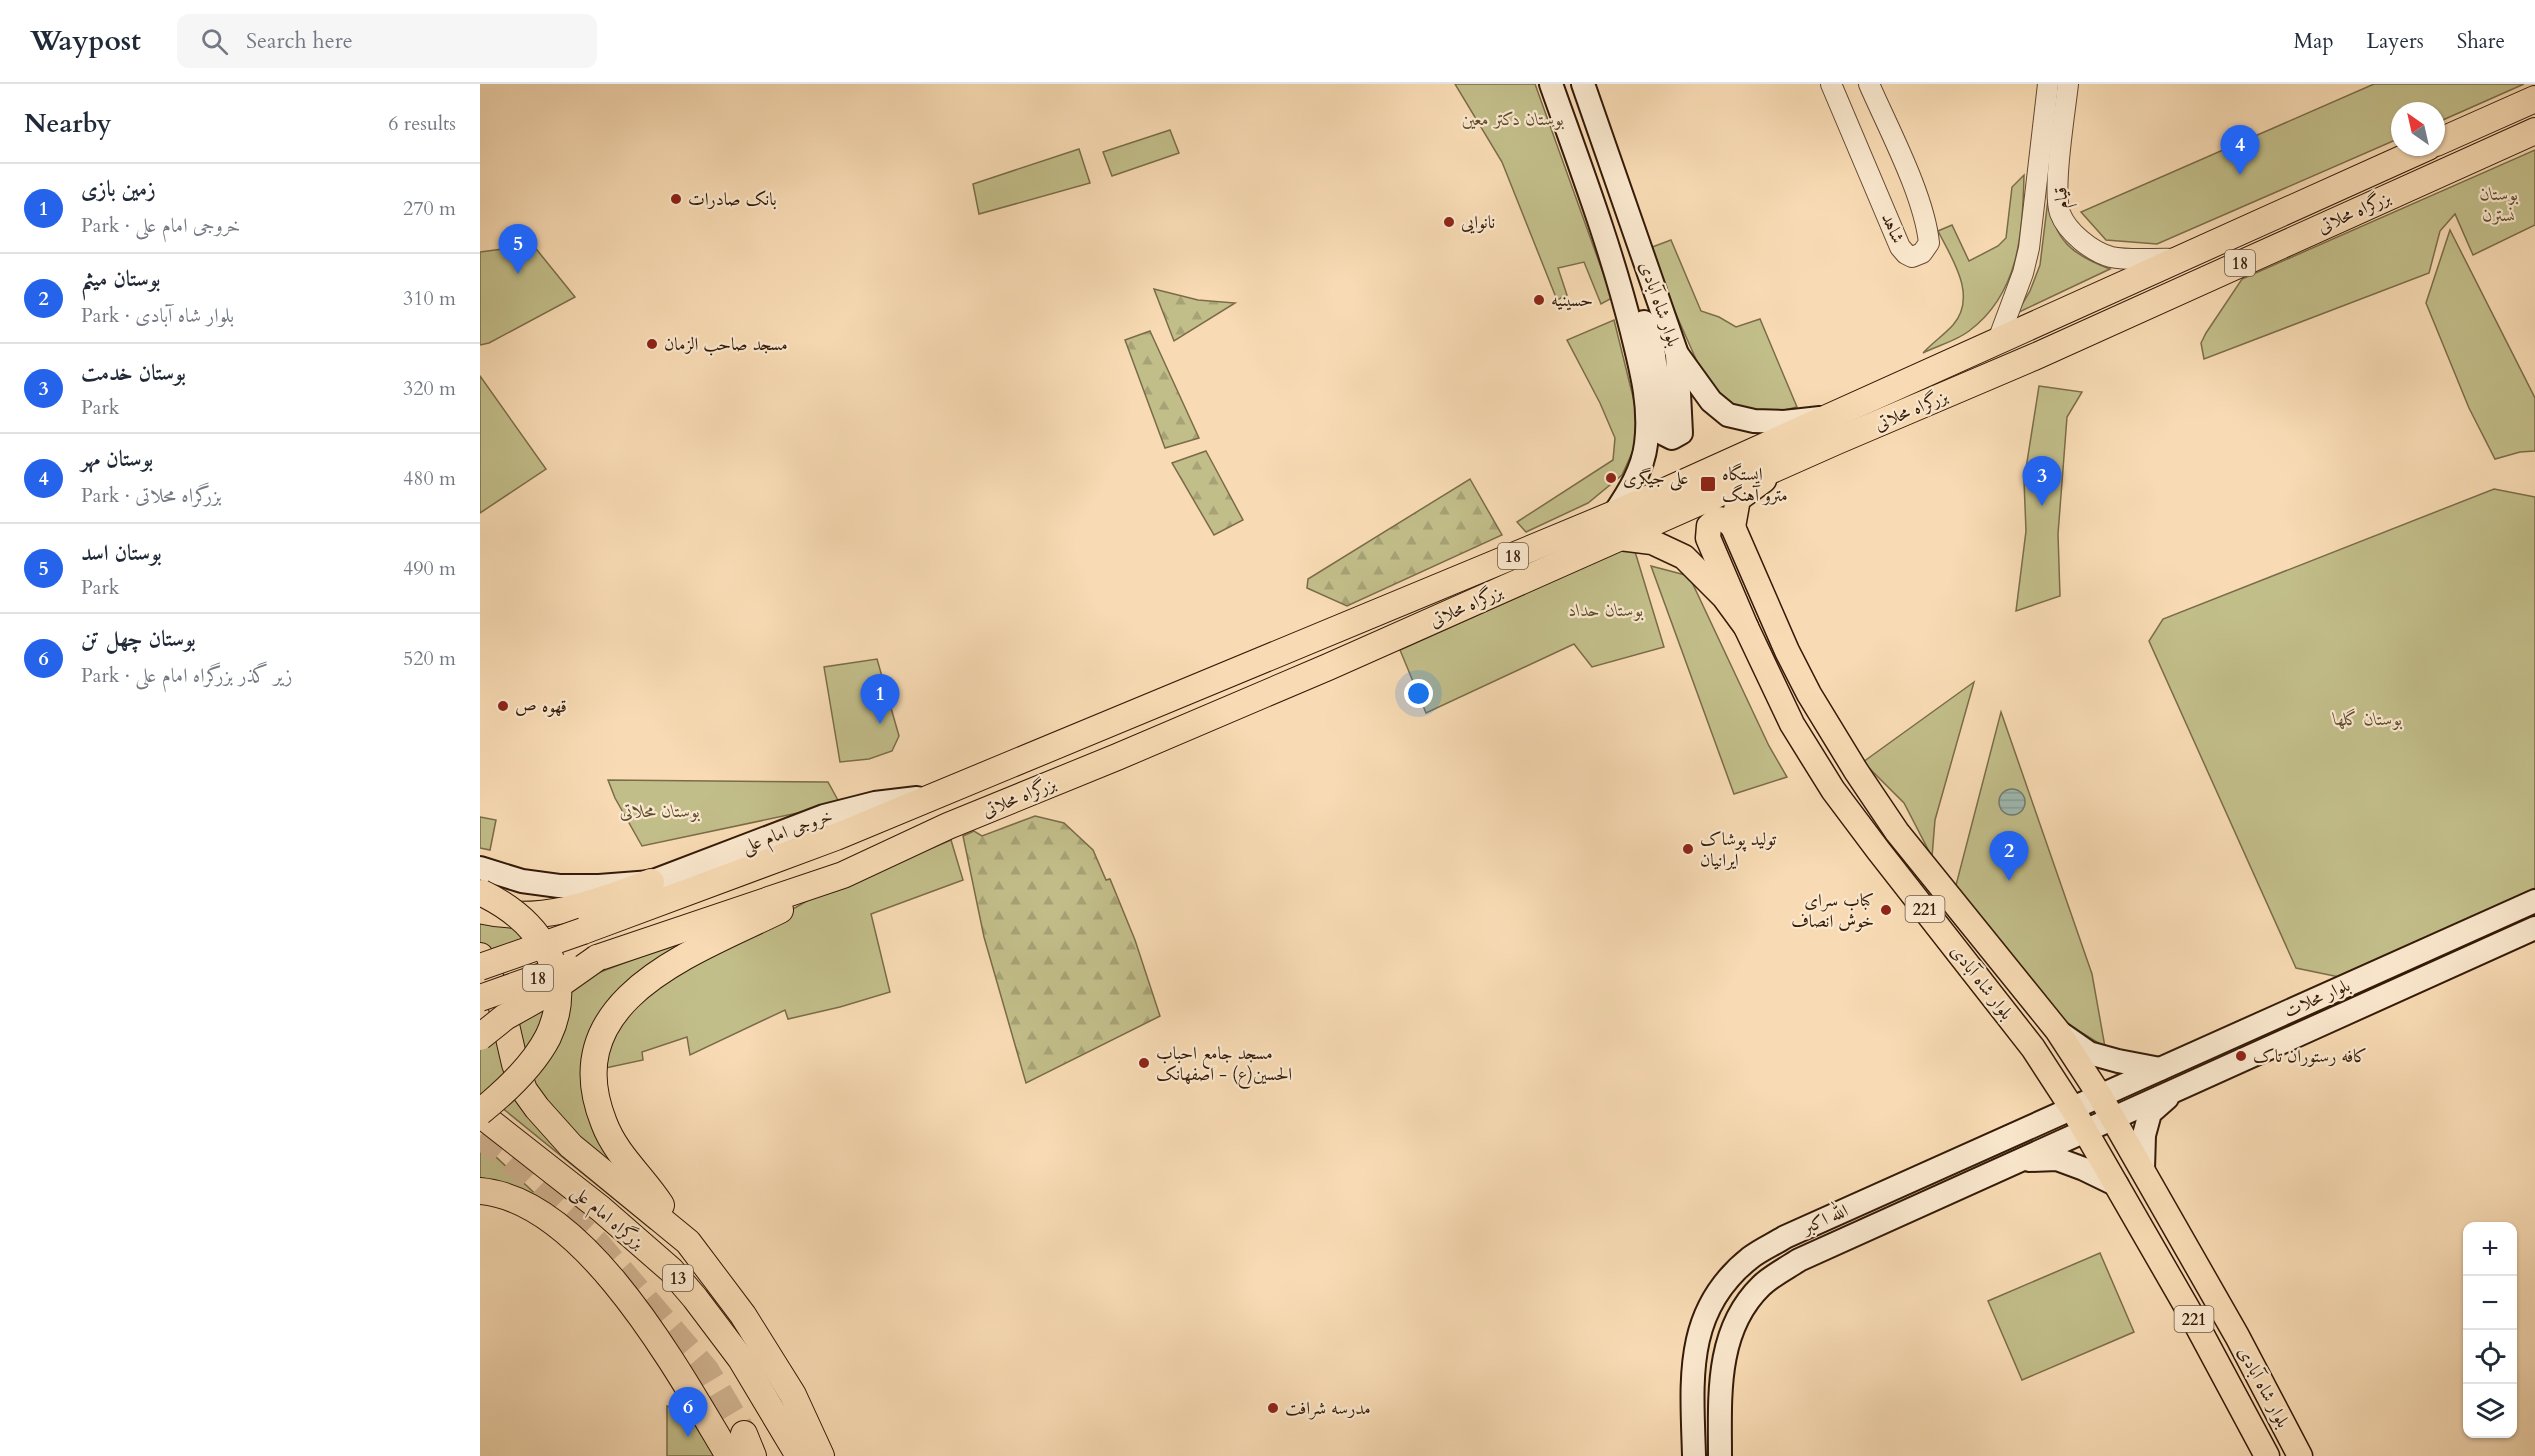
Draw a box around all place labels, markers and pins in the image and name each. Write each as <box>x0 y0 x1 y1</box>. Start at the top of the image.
pin: 4 <box>2220 126 2260 175</box>
place label: بانک صادرات <box>688 187 777 212</box>
marker: بانک صادرات <box>669 192 683 206</box>
place label: نانوایی <box>1461 210 1495 235</box>
marker: نانوایی <box>1442 215 1456 229</box>
pin: 5 <box>498 224 537 274</box>
place label: حسینیه <box>1551 288 1593 313</box>
marker: حسینیه <box>1532 293 1546 307</box>
place label: مسجد صاحب الزمان <box>664 332 788 357</box>
marker: مسجد صاحب الزمان <box>645 337 659 351</box>
pin: 3 <box>2022 456 2062 506</box>
place label: ایستگاه مترو آهنگ <box>1722 462 1788 508</box>
place label: علی جیگری <box>1623 466 1689 491</box>
marker: علی جیگری <box>1604 471 1618 485</box>
marker: ایستگاه مترو آهنگ <box>1699 475 1717 493</box>
pin: 1 <box>860 674 900 724</box>
place label: قهوه ص <box>515 694 567 719</box>
marker: قهوه ص <box>496 699 510 713</box>
place label: تولید پوشاک ایرانیان <box>1700 827 1777 873</box>
pin: 2 <box>1990 832 2029 881</box>
marker: تولید پوشاک ایرانیان <box>1681 842 1695 856</box>
place label: کباب سرای خوش انصاف <box>1791 888 1874 934</box>
marker: کباب سرای خوش انصاف <box>1879 903 1893 917</box>
place label: مسجد جامع احباب الحسین(ع) - اصفهانک <box>1156 1041 1292 1089</box>
place label: کافه رستوران تاک <box>2253 1044 2367 1069</box>
marker: کافه رستوران تاک <box>2234 1049 2248 1063</box>
marker: مسجد جامع احباب الحسین(ع) - اصفهانک <box>1137 1056 1151 1070</box>
pin: 6 <box>668 1388 708 1437</box>
place label: مدرسه شرافت <box>1285 1396 1371 1421</box>
marker: مدرسه شرافت <box>1266 1401 1280 1415</box>

